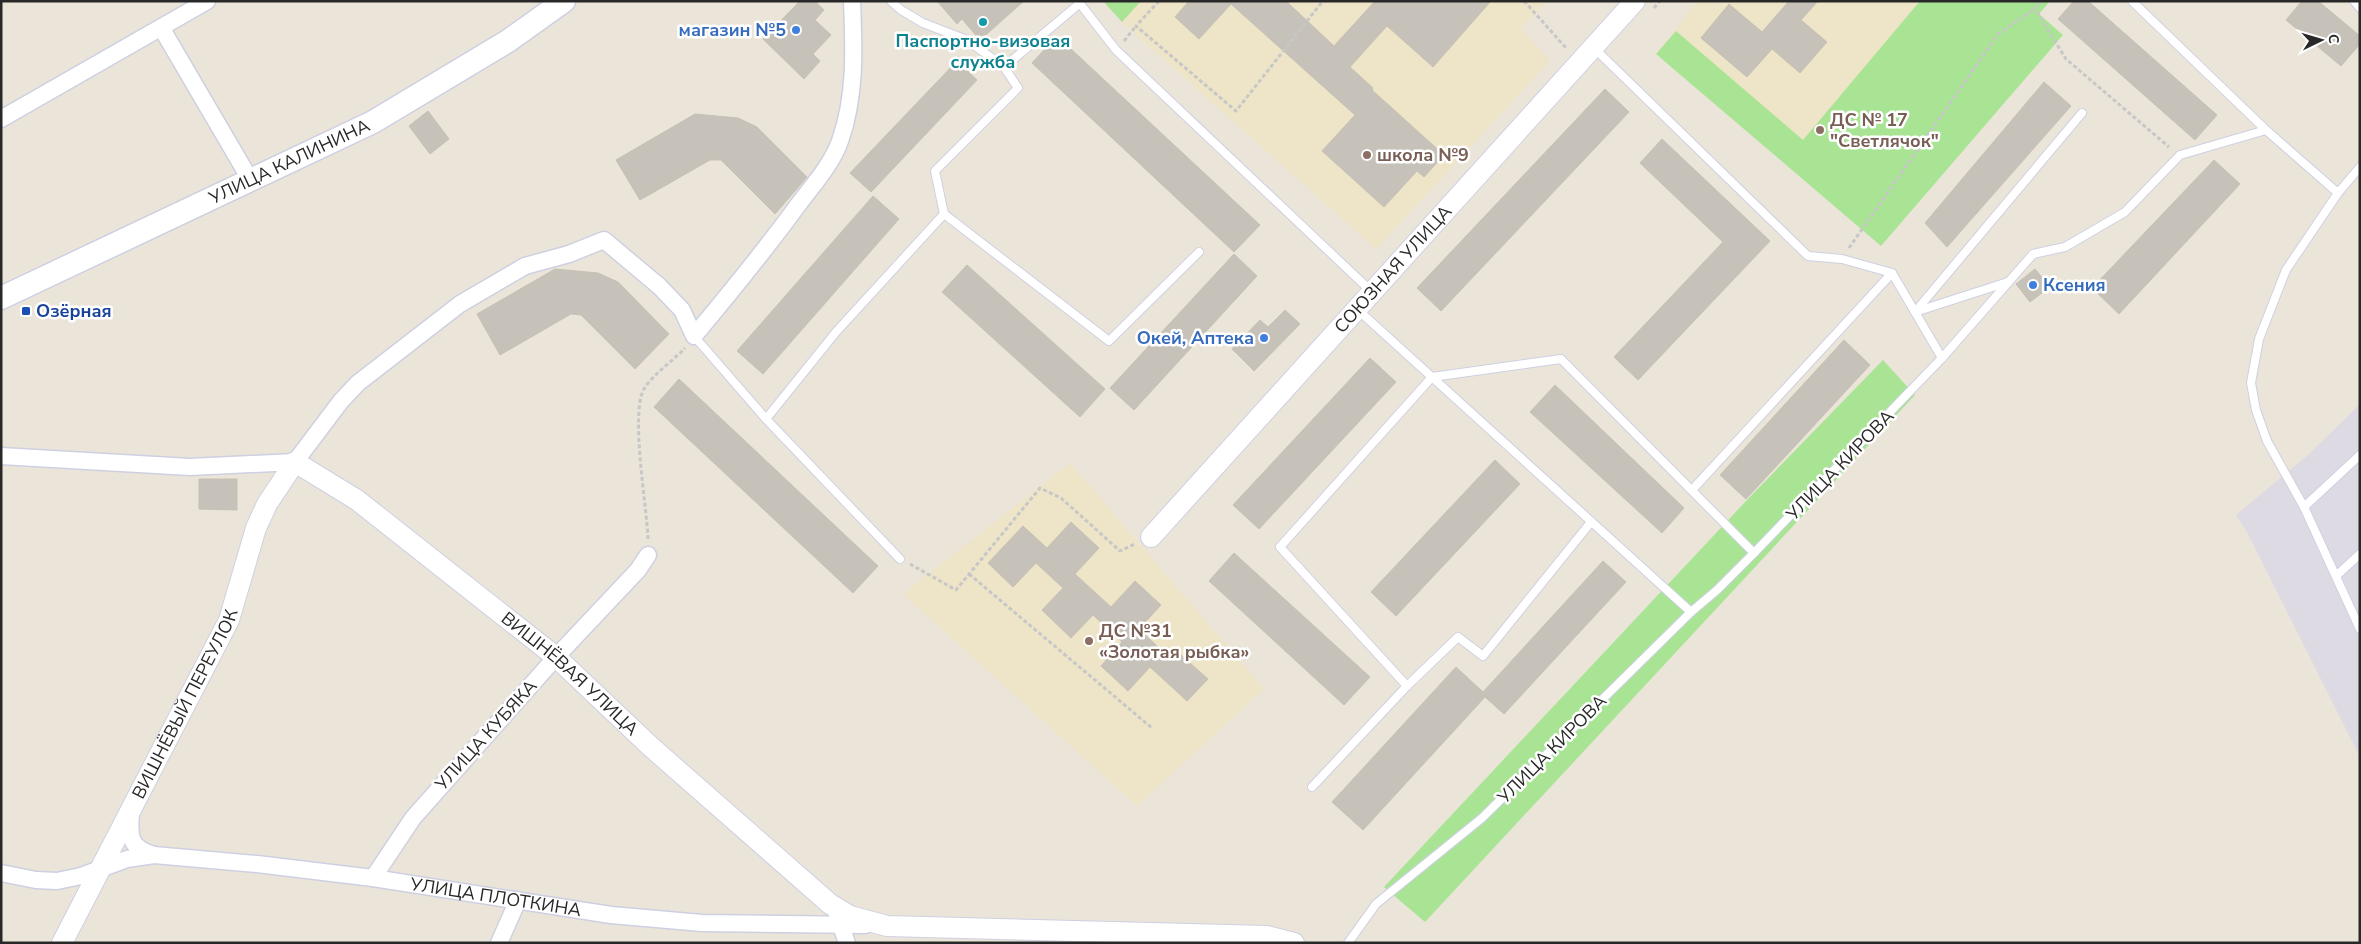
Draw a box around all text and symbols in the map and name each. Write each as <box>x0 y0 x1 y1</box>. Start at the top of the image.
north arrow <box>2296 15 2346 65</box>
marker: Паспортно-визовая служба <box>977 16 989 28</box>
place label: магазин №5 <box>679 18 786 42</box>
marker: магазин №5 <box>790 24 802 36</box>
place label: Паспортно-визовая служба <box>896 29 1070 74</box>
text: С <box>2324 33 2343 45</box>
place label: ДС № 17 "Светлячок" <box>1830 108 1939 153</box>
street label: УЛИЦА КАЛИНИНА <box>204 113 374 210</box>
marker: ДС № 17 "Светлячок" <box>1814 124 1826 136</box>
place label: школа №9 <box>1377 143 1469 167</box>
marker: школа №9 <box>1361 149 1373 161</box>
street label: СОЮЗНАЯ УЛИЦА <box>1329 200 1457 338</box>
place label: Ксения <box>2043 273 2106 297</box>
marker: Ксения <box>2027 279 2039 291</box>
place label: Озёрная <box>36 299 112 323</box>
marker: Озёрная <box>20 305 32 317</box>
place label: Окей, Аптека <box>1137 326 1254 350</box>
marker: Окей, Аптека <box>1258 332 1270 344</box>
street label: УЛИЦА КИРОВА <box>1780 404 1899 526</box>
street label: ВИШНЁВЫЙ ПЕРЕУЛОК <box>127 606 244 803</box>
street label: ВИШНЁВАЯ УЛИЦА <box>496 606 644 741</box>
place label: ДС №31 «Золотая рыбка» <box>1099 619 1249 664</box>
marker: ДС №31 «Золотая рыбка» <box>1083 635 1095 647</box>
street label: УЛИЦА КУБЯКА <box>429 674 542 796</box>
street label: УЛИЦА КИРОВА <box>1491 689 1612 810</box>
street label: УЛИЦА ПЛОТКИНА <box>408 872 583 922</box>

